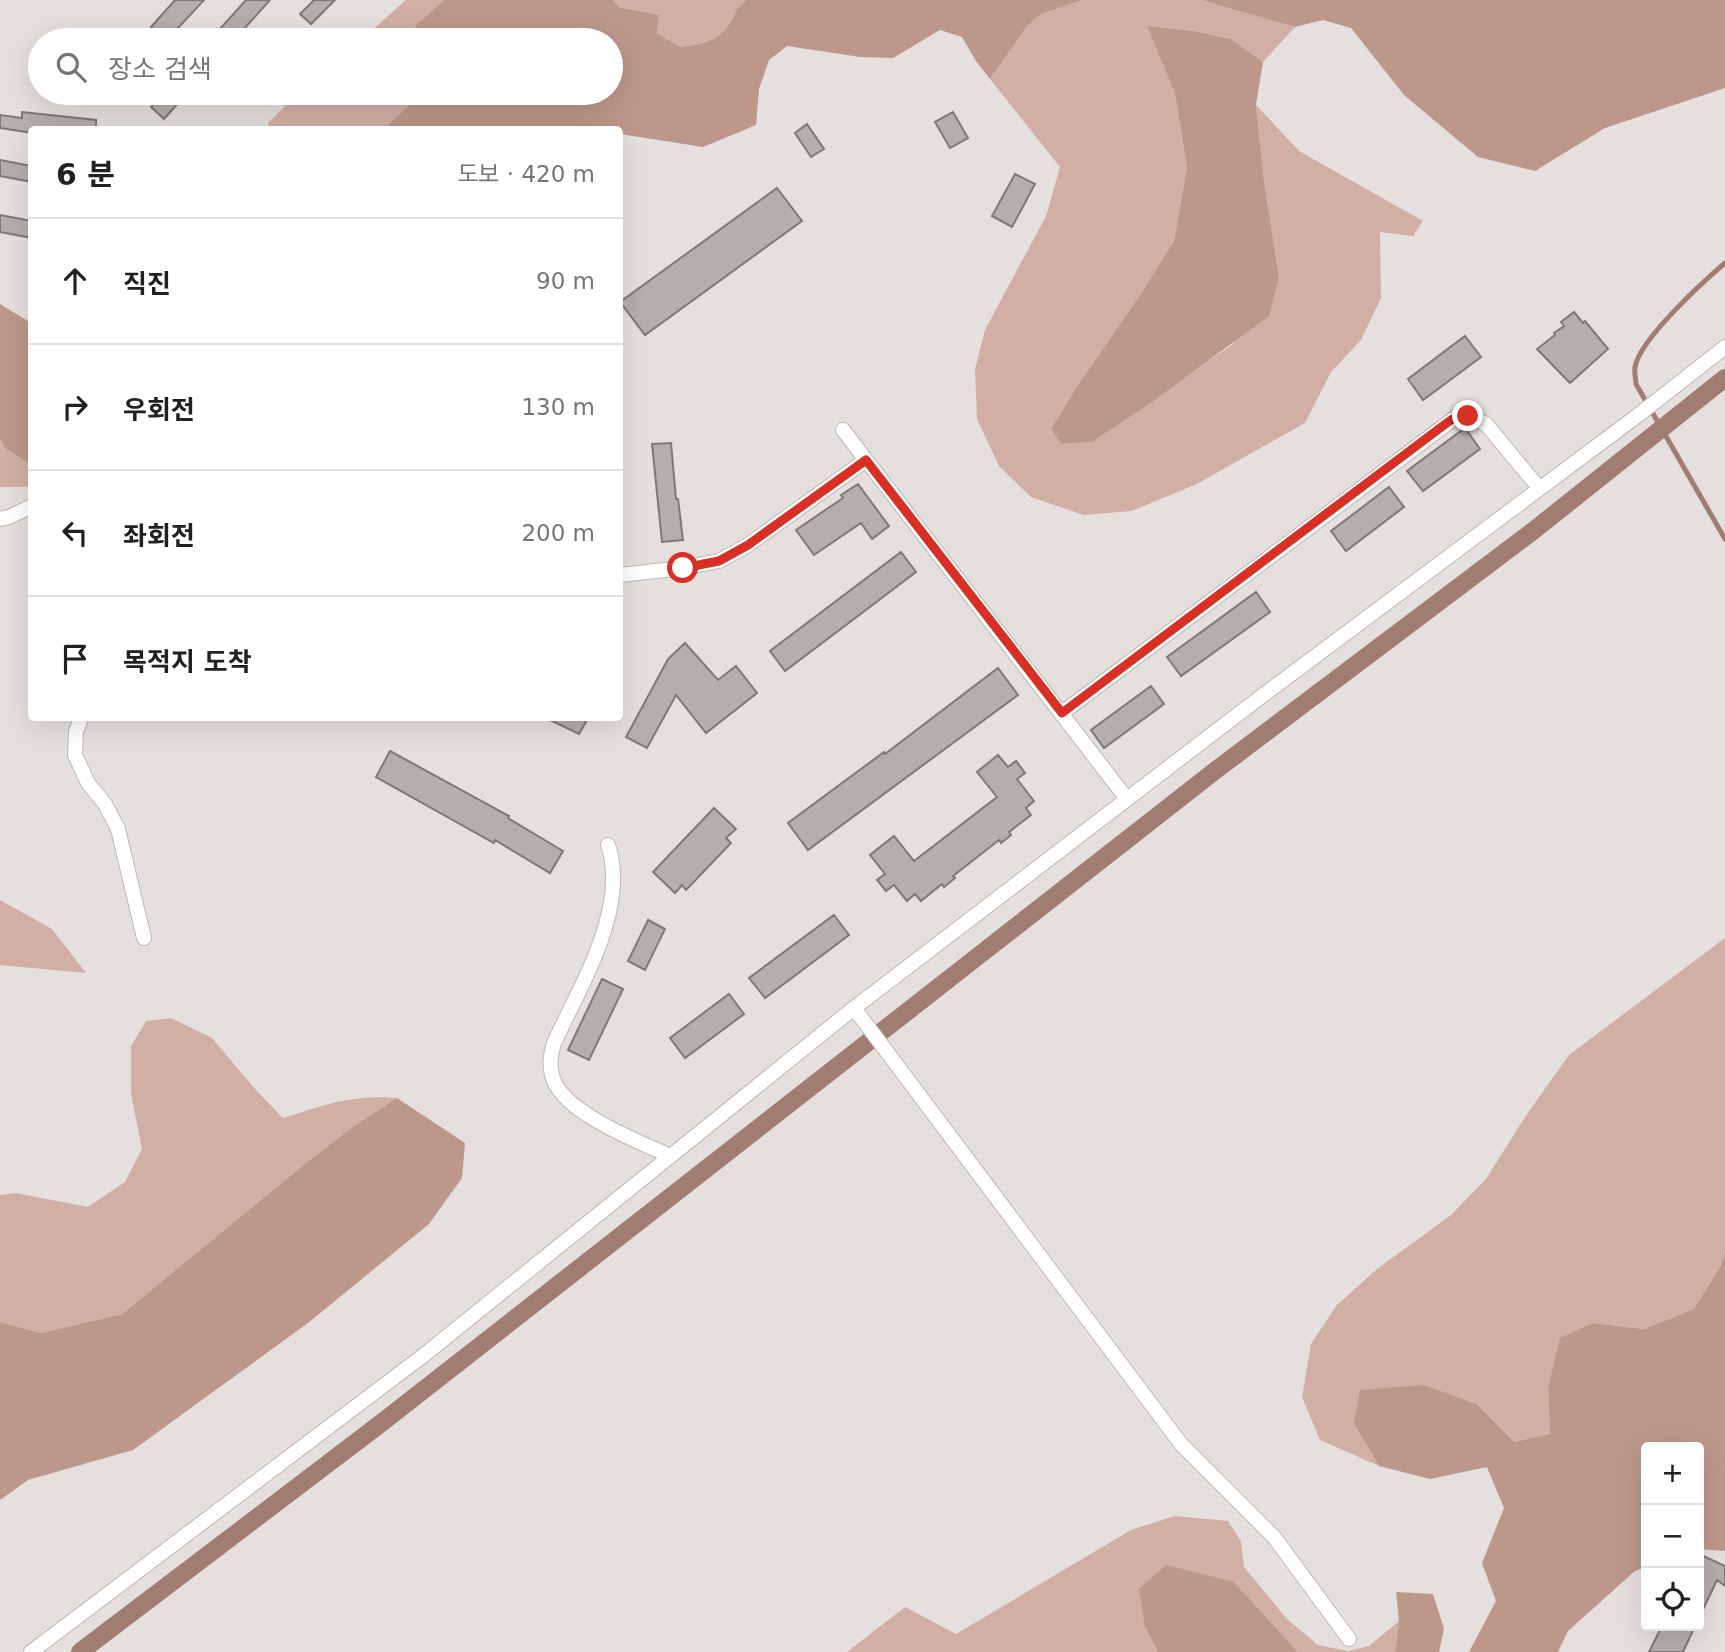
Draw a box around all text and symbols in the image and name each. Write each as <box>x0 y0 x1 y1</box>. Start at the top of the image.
search box <box>28 28 623 105</box>
icon: search <box>52 48 90 86</box>
text: 장소 검색 <box>108 54 212 84</box>
text: 6 분 <box>56 157 115 192</box>
text: 도보 · 420 m <box>457 161 595 187</box>
icon: ahead <box>56 262 94 300</box>
text: 90 m <box>536 268 595 294</box>
text: 직진 <box>123 269 171 299</box>
icon: right <box>56 388 94 426</box>
text: 130 m <box>521 394 595 420</box>
text: 우회전 <box>123 395 195 425</box>
route end <box>1452 400 1483 431</box>
icon: left <box>56 514 94 552</box>
text: 200 m <box>521 520 595 546</box>
text: 좌회전 <box>123 521 195 551</box>
route start <box>667 552 698 583</box>
icon: arrive <box>56 640 94 678</box>
text: 목적지 도착 <box>123 647 252 677</box>
map controls <box>1641 1442 1704 1631</box>
button: + <box>1641 1442 1704 1505</box>
button: − <box>1641 1505 1704 1568</box>
button: locate <box>1641 1568 1704 1631</box>

